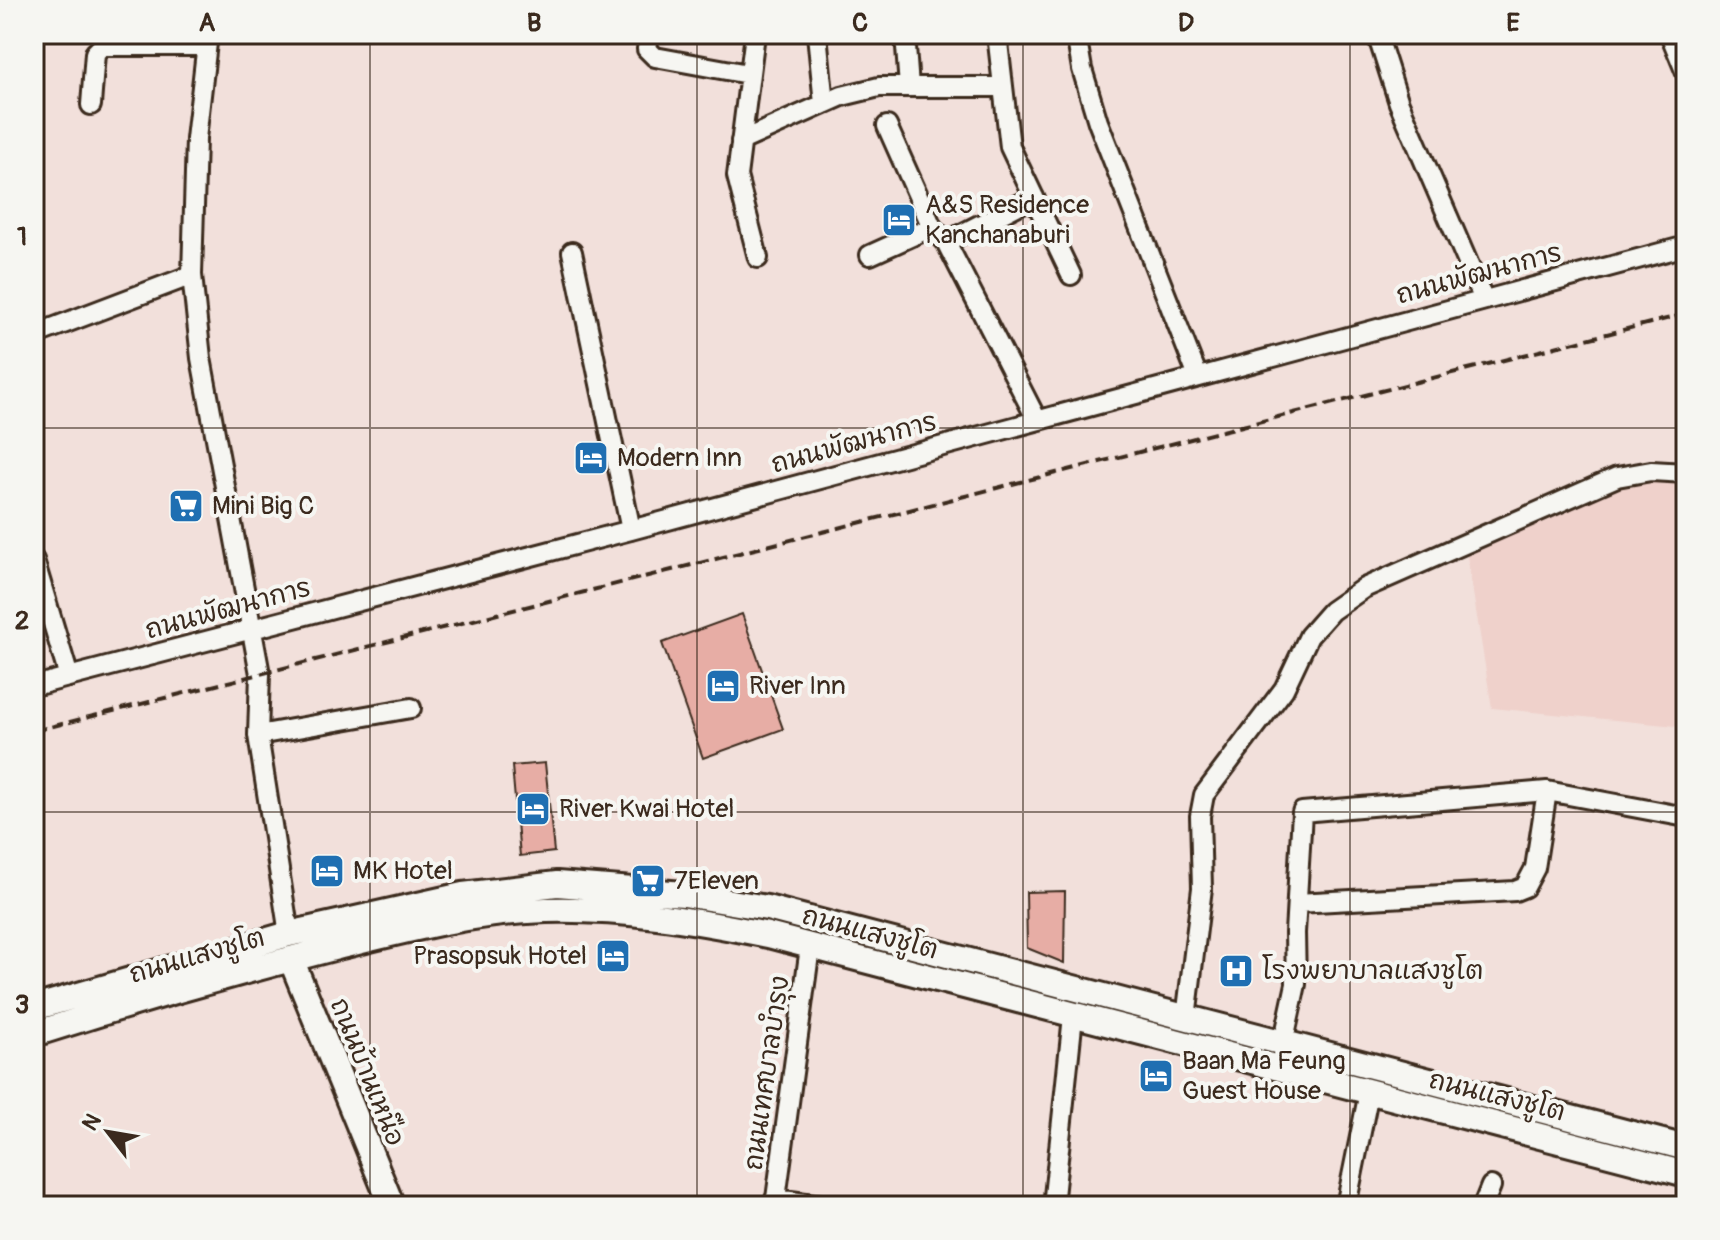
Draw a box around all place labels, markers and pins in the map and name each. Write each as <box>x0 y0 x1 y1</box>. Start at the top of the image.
place label: A&S Residence Kanchanaburi <box>925 189 1089 251</box>
hotel icon: A&S Residence Kanchanaburi <box>880 201 918 239</box>
hotel icon: Modern Inn <box>572 439 610 477</box>
place label: Modern Inn <box>617 442 742 474</box>
supermarket icon: Mini Big C <box>167 487 205 525</box>
place label: Mini Big C <box>212 490 314 522</box>
hotel icon: River Inn <box>704 667 742 705</box>
place label: River Inn <box>749 670 846 702</box>
hotel icon: River Kwai Hotel <box>514 790 552 828</box>
place label: River Kwai Hotel <box>559 793 734 825</box>
hotel icon: MK Hotel <box>308 852 346 890</box>
place label: MK Hotel <box>353 855 453 887</box>
supermarket icon: 7Eleven <box>629 862 667 900</box>
place label: 7Eleven <box>674 865 759 897</box>
hotel icon: Prasopsuk Hotel <box>594 937 632 975</box>
place label: Prasopsuk Hotel <box>413 940 587 972</box>
hospital icon: โรงพยาบาลแสงชูโต <box>1217 952 1255 990</box>
place label: โรงพยาบาลแสงชูโต <box>1262 954 1484 989</box>
place label: Baan Ma Feung Guest House <box>1182 1045 1346 1107</box>
hotel icon: Baan Ma Feung Guest House <box>1137 1057 1175 1095</box>

